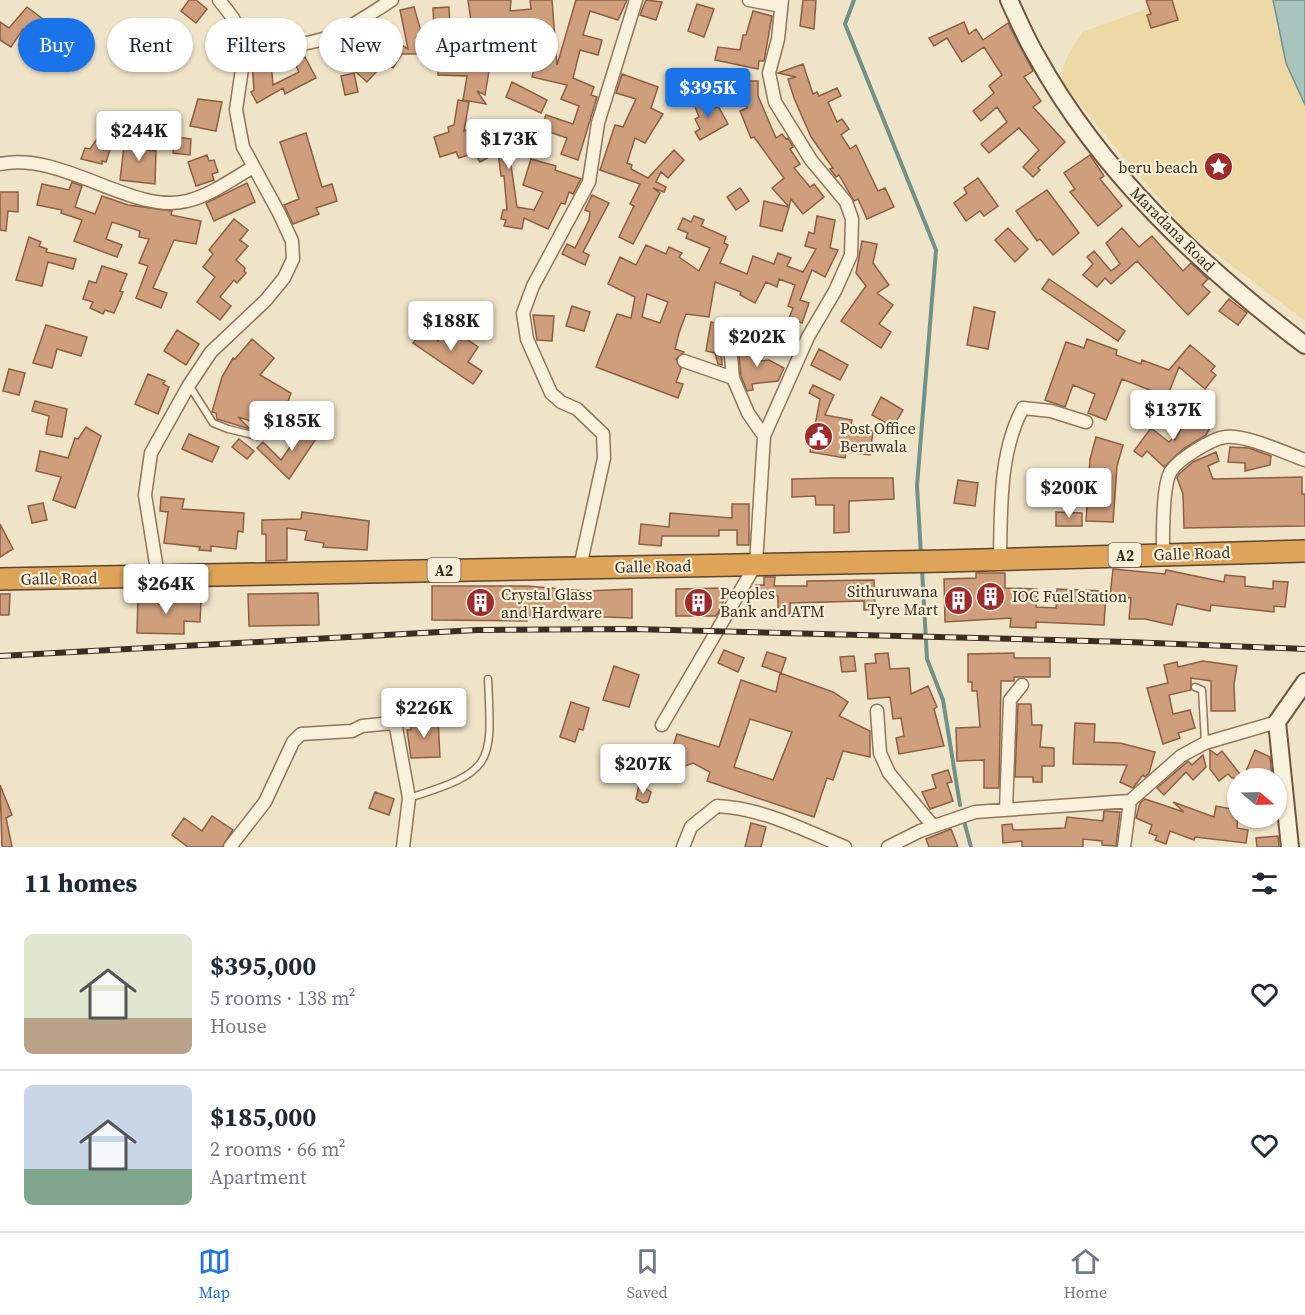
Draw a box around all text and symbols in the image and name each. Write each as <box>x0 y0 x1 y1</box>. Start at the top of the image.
chip: Buy <box>18 18 95 72</box>
chip: Rent <box>107 18 193 72</box>
chip: Filters <box>205 18 307 72</box>
chip: New <box>319 18 403 72</box>
chip: Apartment <box>415 18 558 72</box>
pin: $395K <box>666 68 750 119</box>
text: $395K <box>679 73 737 101</box>
pin: $244K <box>97 111 181 162</box>
text: $244K <box>110 116 168 144</box>
pin: $173K <box>467 119 551 170</box>
text: $173K <box>480 124 538 152</box>
place icon: beru beach <box>1203 151 1235 183</box>
place label: beru beach <box>1118 156 1198 178</box>
street label: Maradana Road <box>1126 182 1220 276</box>
pin: $188K <box>409 301 493 352</box>
text: $188K <box>422 306 480 334</box>
pin: $202K <box>715 317 799 368</box>
text: $202K <box>728 322 786 350</box>
pin: $137K <box>1131 390 1215 441</box>
text: $137K <box>1144 395 1202 423</box>
pin: $185K <box>250 401 334 452</box>
text: $185K <box>263 406 321 434</box>
place label: Post Office Beruwala <box>840 417 916 457</box>
public building icon: Post Office Beruwala <box>803 421 835 453</box>
pin: $200K <box>1027 468 1111 519</box>
text: $200K <box>1040 473 1098 501</box>
street label: Galle Road <box>1153 541 1231 565</box>
road number: A2 <box>1108 543 1142 567</box>
street label: Galle Road <box>614 554 692 578</box>
road number: A2 <box>428 558 460 582</box>
pin: $264K <box>124 564 208 615</box>
street label: Galle Road <box>20 566 98 590</box>
text: $264K <box>137 569 195 597</box>
place label: Sithuruwana Tyre Mart <box>847 580 939 620</box>
building icon: IOC Fuel Station <box>975 580 1007 612</box>
place label: Peoples Bank and ATM <box>720 582 825 622</box>
place label: Crystal Glass and Hardware <box>501 583 602 623</box>
building icon: Sithuruwana Tyre Mart <box>943 584 975 616</box>
place label: IOC Fuel Station <box>1012 585 1128 607</box>
building icon: Peoples Bank and ATM <box>683 586 715 618</box>
building icon: Crystal Glass and Hardware <box>464 587 496 619</box>
pin: $226K <box>382 688 466 739</box>
text: $226K <box>395 693 453 721</box>
pin: $207K <box>601 744 685 795</box>
text: $207K <box>614 749 672 777</box>
north arrow <box>1227 768 1287 828</box>
map controls <box>1227 768 1287 828</box>
text: 11 homes <box>24 865 137 901</box>
icon: filters <box>1248 867 1281 900</box>
text: $395,000 <box>210 948 316 984</box>
icon: home <box>72 958 144 1030</box>
icon: heart <box>1248 978 1281 1011</box>
text: 5 rooms · 138 m² <box>210 984 356 1012</box>
text: House <box>210 1012 267 1040</box>
text: $185,000 <box>210 1099 316 1135</box>
icon: home <box>72 1109 144 1181</box>
icon: heart <box>1248 1129 1281 1162</box>
text: 2 rooms · 66 m² <box>210 1135 346 1163</box>
text: Apartment <box>210 1163 307 1191</box>
tab: Map <box>198 1245 231 1303</box>
tab: Saved <box>627 1245 668 1303</box>
tab: Home <box>1063 1245 1107 1303</box>

